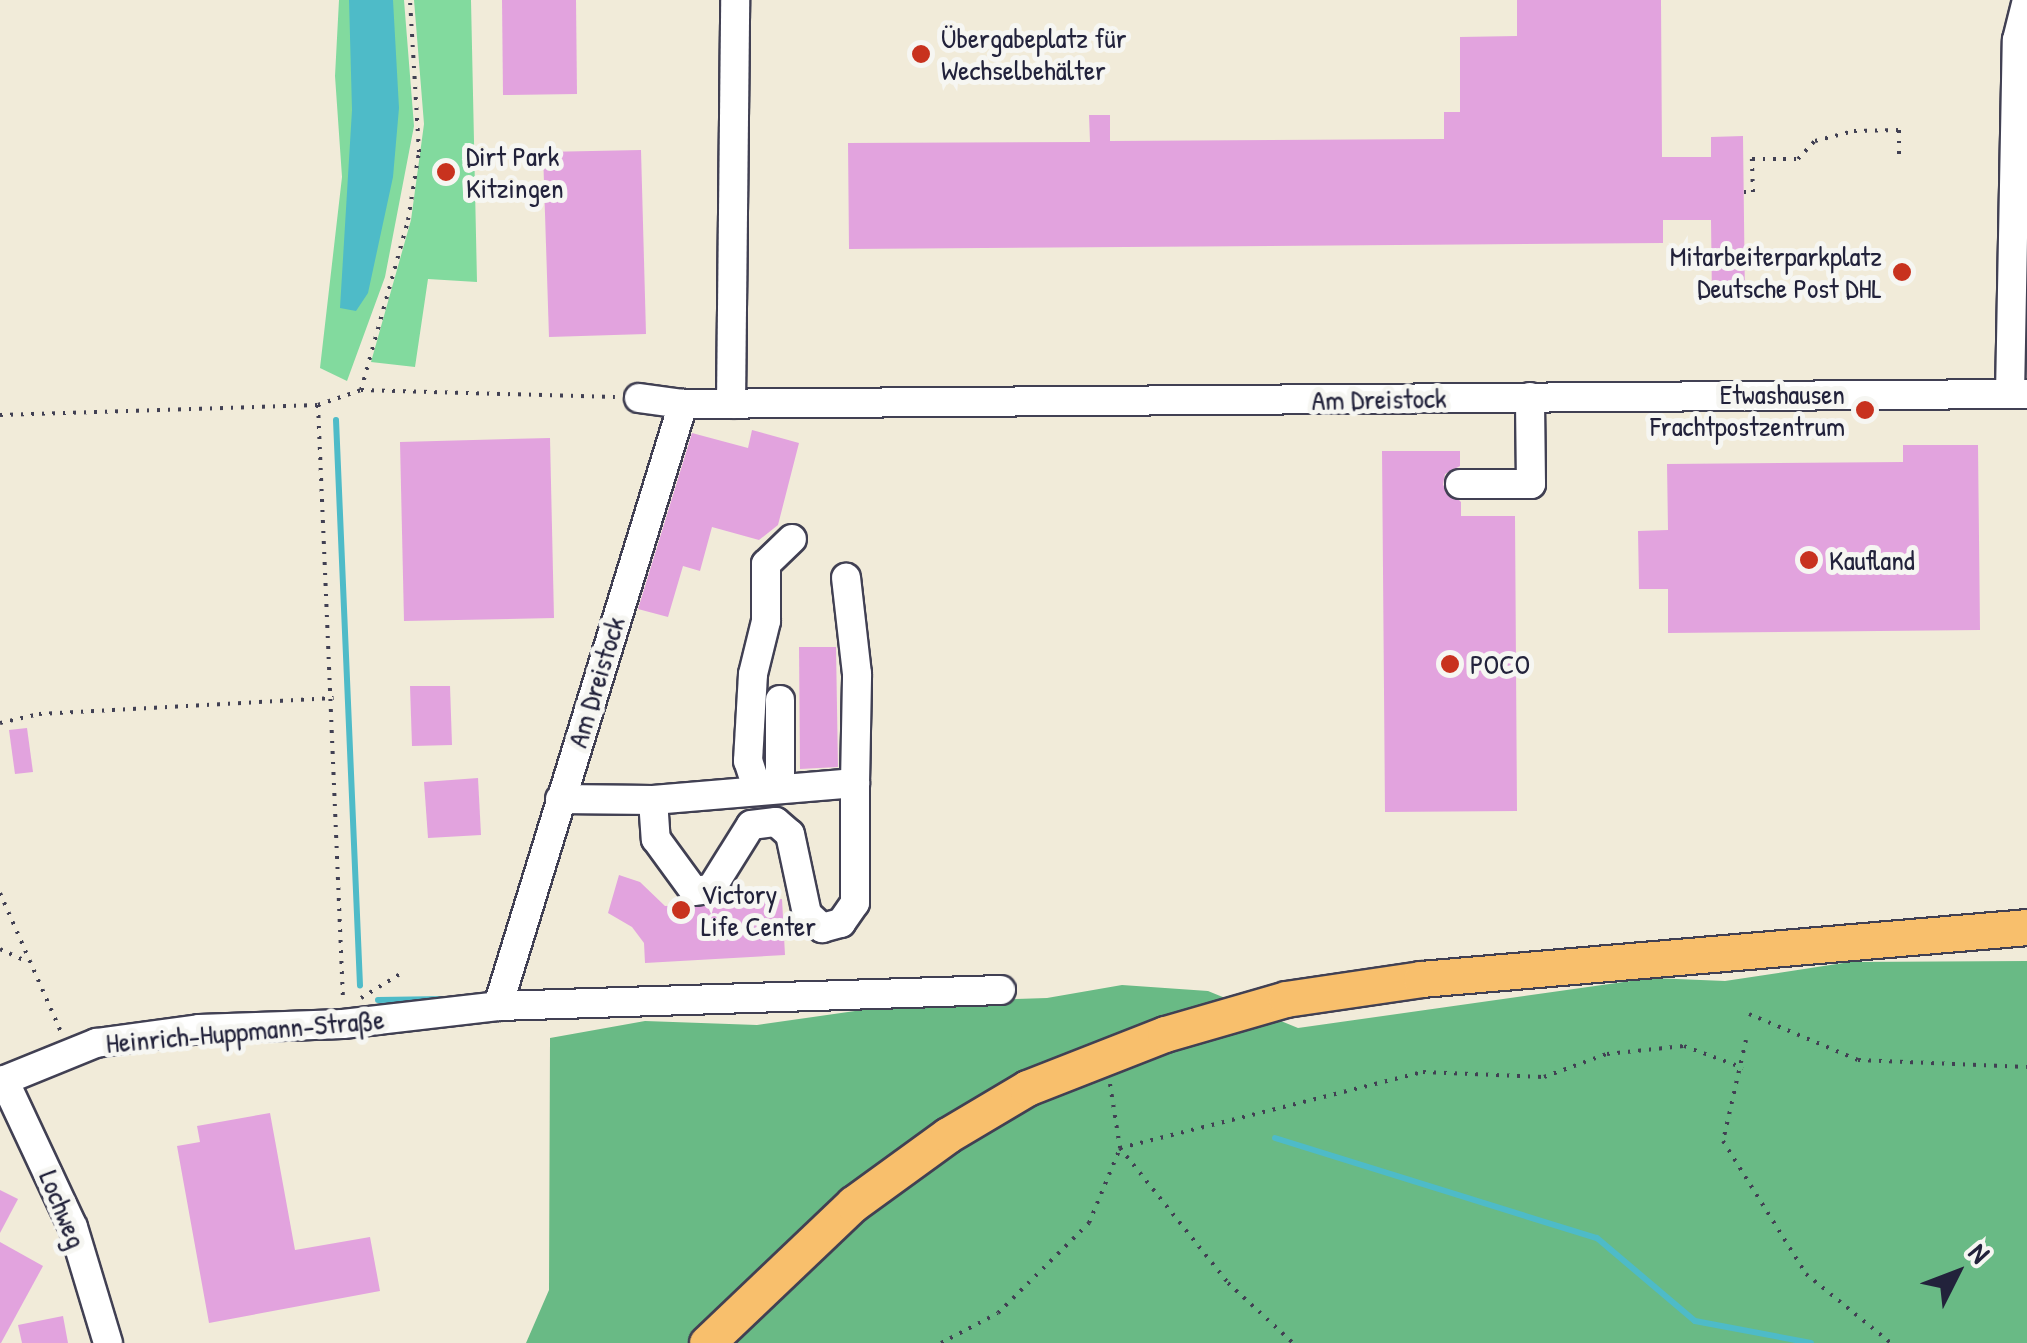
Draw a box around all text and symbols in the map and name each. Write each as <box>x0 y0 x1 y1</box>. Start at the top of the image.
place label: Übergabeplatz für Wechselbehälter <box>941 21 1126 87</box>
marker: Übergabeplatz für Wechselbehälter <box>910 43 932 65</box>
place label: Dirt Park Kitzingen <box>466 139 564 205</box>
marker: Dirt Park Kitzingen <box>435 161 457 183</box>
place label: Mitarbeiterparkplatz Deutsche Post DHL <box>1670 239 1882 305</box>
marker: Mitarbeiterparkplatz Deutsche Post DHL <box>1891 261 1913 283</box>
place label: Etwashausen Frachtpostzentrum <box>1650 377 1845 443</box>
street label: Am Dreistock <box>1311 381 1447 417</box>
marker: Etwashausen Frachtpostzentrum <box>1854 399 1876 421</box>
place label: Kaufland <box>1829 543 1915 577</box>
marker: Kaufland <box>1798 549 1820 571</box>
street label: Am Dreistock <box>560 613 632 751</box>
place label: POCO <box>1470 647 1530 681</box>
marker: POCO <box>1439 653 1461 675</box>
place label: Victory Life Center <box>701 877 816 943</box>
marker: Victory Life Center <box>670 899 692 921</box>
street label: Heinrich-Huppmann-Straße <box>104 1002 386 1060</box>
street label: Lochweg <box>32 1165 94 1253</box>
north arrow <box>1907 1223 2007 1323</box>
text: N <box>1960 1235 1998 1271</box>

